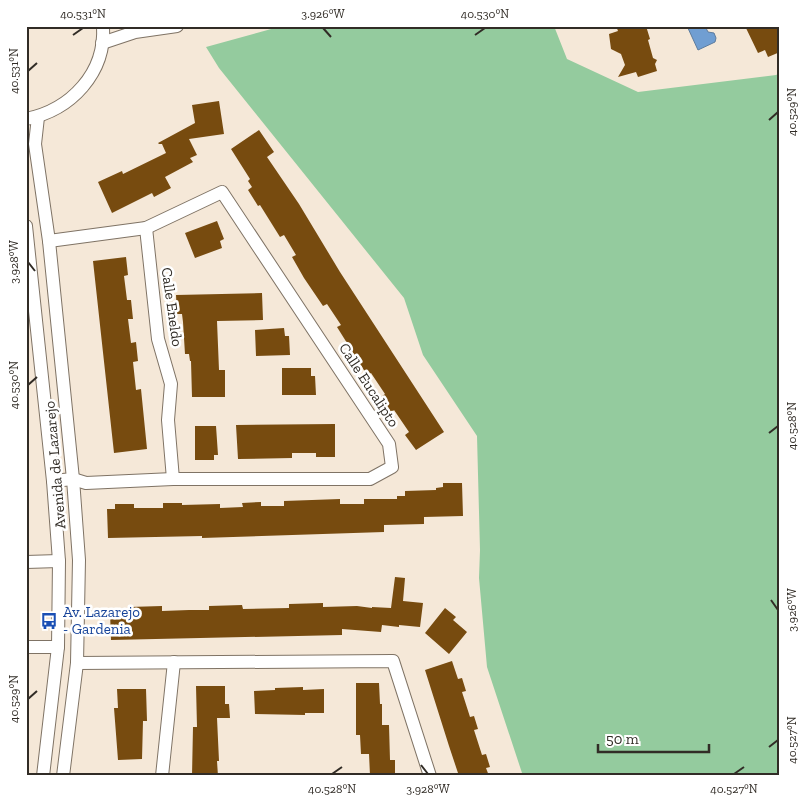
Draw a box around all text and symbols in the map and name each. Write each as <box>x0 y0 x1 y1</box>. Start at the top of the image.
text: 40.531°N <box>60 7 106 21</box>
text: 3.926°W <box>301 7 345 21</box>
text: 40.530°N <box>461 7 509 21</box>
text: 40.531°N <box>7 48 21 94</box>
text: 40.529°N <box>785 88 799 136</box>
text: 3.928°W <box>7 240 21 284</box>
street label: Calle Eneldo <box>158 266 187 348</box>
street label: Calle Eucalipto <box>335 340 403 431</box>
text: 40.530°N <box>7 361 21 409</box>
street label: Avenida de Lazarejo <box>40 400 70 530</box>
text: 40.528°N <box>785 402 799 450</box>
text: 3.926°W <box>785 588 799 632</box>
place label: Av. Lazarejo - Gardenia <box>63 603 140 638</box>
bus stop icon: Av. Lazarejo - Gardenia <box>39 611 59 631</box>
text: 40.529°N <box>7 675 21 723</box>
text: 40.527°N <box>785 716 799 764</box>
scale bar <box>598 722 710 754</box>
text: 50 m <box>606 730 639 748</box>
text: 40.528°N <box>308 782 356 796</box>
text: 3.928°W <box>406 782 450 796</box>
text: 40.527°N <box>710 782 758 796</box>

